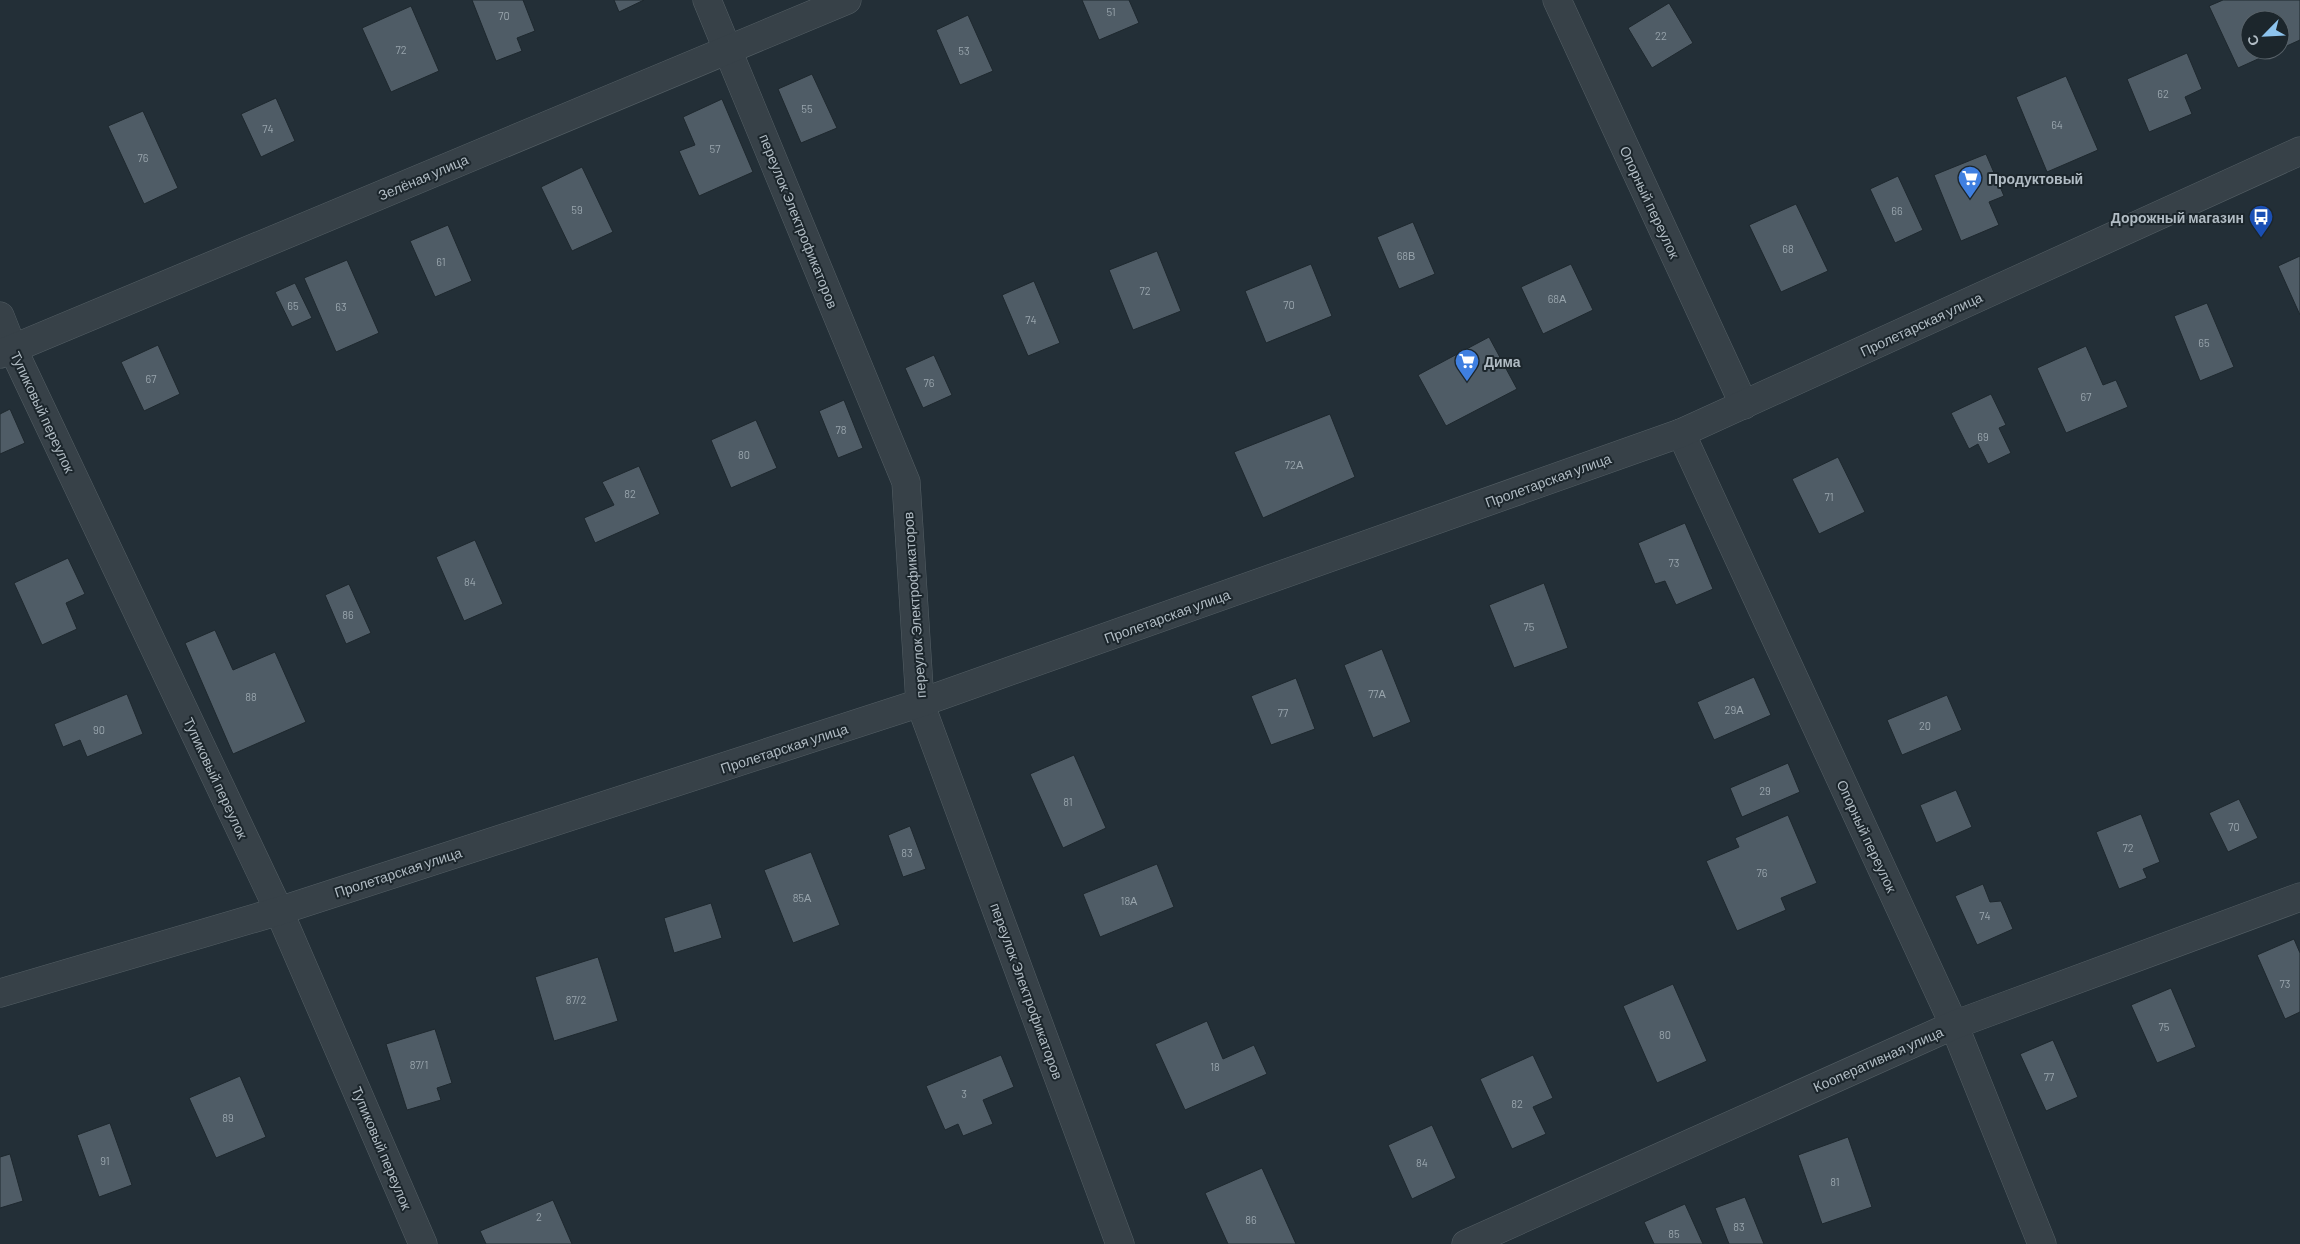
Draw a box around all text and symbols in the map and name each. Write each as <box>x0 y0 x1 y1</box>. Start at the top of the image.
house number: 51 <box>1106 5 1116 18</box>
house number: 70 <box>498 9 510 22</box>
north arrow <box>2240 10 2290 60</box>
house number: 22 <box>1655 29 1667 42</box>
text: С <box>2243 32 2262 49</box>
house number: 72 <box>395 43 407 56</box>
house number: 53 <box>958 44 970 57</box>
house number: 62 <box>2157 87 2169 100</box>
house number: 55 <box>801 102 813 115</box>
house number: 64 <box>2051 118 2063 131</box>
house number: 74 <box>262 122 274 135</box>
street label: переулок Электрофикаторов <box>756 131 842 311</box>
house number: 57 <box>710 142 720 155</box>
street label: Опорный переулок <box>1616 143 1684 262</box>
street label: Зелёная улица <box>375 150 471 204</box>
house number: 76 <box>138 151 149 164</box>
supermarket icon: Продуктовый <box>1957 165 1983 199</box>
place label: Продуктовый <box>1988 170 2083 187</box>
house number: 59 <box>571 203 583 216</box>
house number: 66 <box>1891 204 1903 217</box>
bus stop icon: Дорожный магазин <box>2248 204 2274 238</box>
place label: Дорожный магазин <box>2111 209 2244 226</box>
house number: 68 <box>1782 242 1794 255</box>
house number: 68В <box>1397 249 1415 262</box>
house number: 61 <box>436 255 446 268</box>
house number: 72 <box>1139 284 1151 297</box>
street label: Пролетарская улица <box>1857 288 1985 360</box>
house number: 68А <box>1548 292 1567 305</box>
house number: 70 <box>1283 298 1295 311</box>
house number: 65 <box>287 299 299 312</box>
house number: 63 <box>335 300 347 313</box>
house number: 74 <box>1025 313 1037 326</box>
house number: 65 <box>2198 336 2210 349</box>
supermarket icon: Дима <box>1454 348 1480 382</box>
street label: Тупиковый переулок <box>7 349 79 476</box>
place label: Дима <box>1484 353 1521 370</box>
house number: 67 <box>146 372 156 385</box>
house number: 76 <box>924 376 935 389</box>
house number: 67 <box>2081 390 2091 403</box>
house number: 78 <box>836 423 847 436</box>
house number: 69 <box>1977 430 1989 443</box>
house number: 80 <box>738 448 750 461</box>
street label: Пролетарская улица <box>1483 449 1613 511</box>
house number: 72А <box>1285 458 1304 471</box>
house number: 82 <box>624 487 636 500</box>
house number: 71 <box>1824 490 1834 503</box>
street label: переулок Электрофикаторов <box>899 511 929 699</box>
house number: 73 <box>1669 556 1679 569</box>
house number: 84 <box>464 575 476 588</box>
street label: Пролетарская улица <box>1102 585 1232 647</box>
house number: 86 <box>342 608 354 621</box>
house number: 75 <box>1524 620 1535 633</box>
house number: 77А <box>1368 687 1387 700</box>
house number: 88 <box>245 690 257 703</box>
house number: 29А <box>1725 703 1744 716</box>
house number: 77 <box>1278 706 1288 719</box>
street label: Тупиковый переулок <box>180 715 252 842</box>
street label: Пролетарская улица <box>718 719 850 777</box>
house number: 20 <box>1919 719 1931 732</box>
house number: 90 <box>93 723 105 736</box>
street label: Опорный переулок <box>1833 777 1901 896</box>
house number: 29 <box>1759 784 1771 797</box>
house number: 81 <box>1063 795 1073 808</box>
house number: 70 <box>2228 820 2240 833</box>
house number: 72 <box>2122 841 2134 854</box>
street label: Пролетарская улица <box>332 843 464 901</box>
house number: 83 <box>901 846 913 859</box>
house number: 76 <box>1757 866 1768 879</box>
house number: 85А <box>793 891 812 904</box>
house number: 18А <box>1121 894 1138 907</box>
street label: переулок Электрофикаторов <box>987 900 1067 1082</box>
house number: 74 <box>1979 909 1991 922</box>
house number: 73 <box>2280 977 2290 990</box>
house number: 87/2 <box>566 993 586 1006</box>
house number: 75 <box>2159 1020 2170 1033</box>
street label: Кооперативная улица <box>1810 1023 1946 1095</box>
house number: 80 <box>1659 1028 1671 1041</box>
house number: 87/1 <box>410 1058 428 1071</box>
house number: 18 <box>1210 1060 1220 1073</box>
house number: 77 <box>2044 1070 2054 1083</box>
street label: Тупиковый переулок <box>348 1084 416 1213</box>
house number: 3 <box>961 1087 967 1100</box>
house number: 82 <box>1511 1097 1523 1110</box>
house number: 89 <box>222 1111 234 1124</box>
house number: 91 <box>100 1154 110 1167</box>
house number: 84 <box>1416 1156 1428 1169</box>
house number: 81 <box>1830 1175 1840 1188</box>
house number: 2 <box>536 1210 542 1223</box>
house number: 86 <box>1245 1213 1257 1226</box>
house number: 83 <box>1733 1220 1745 1233</box>
house number: 85 <box>1668 1227 1680 1240</box>

